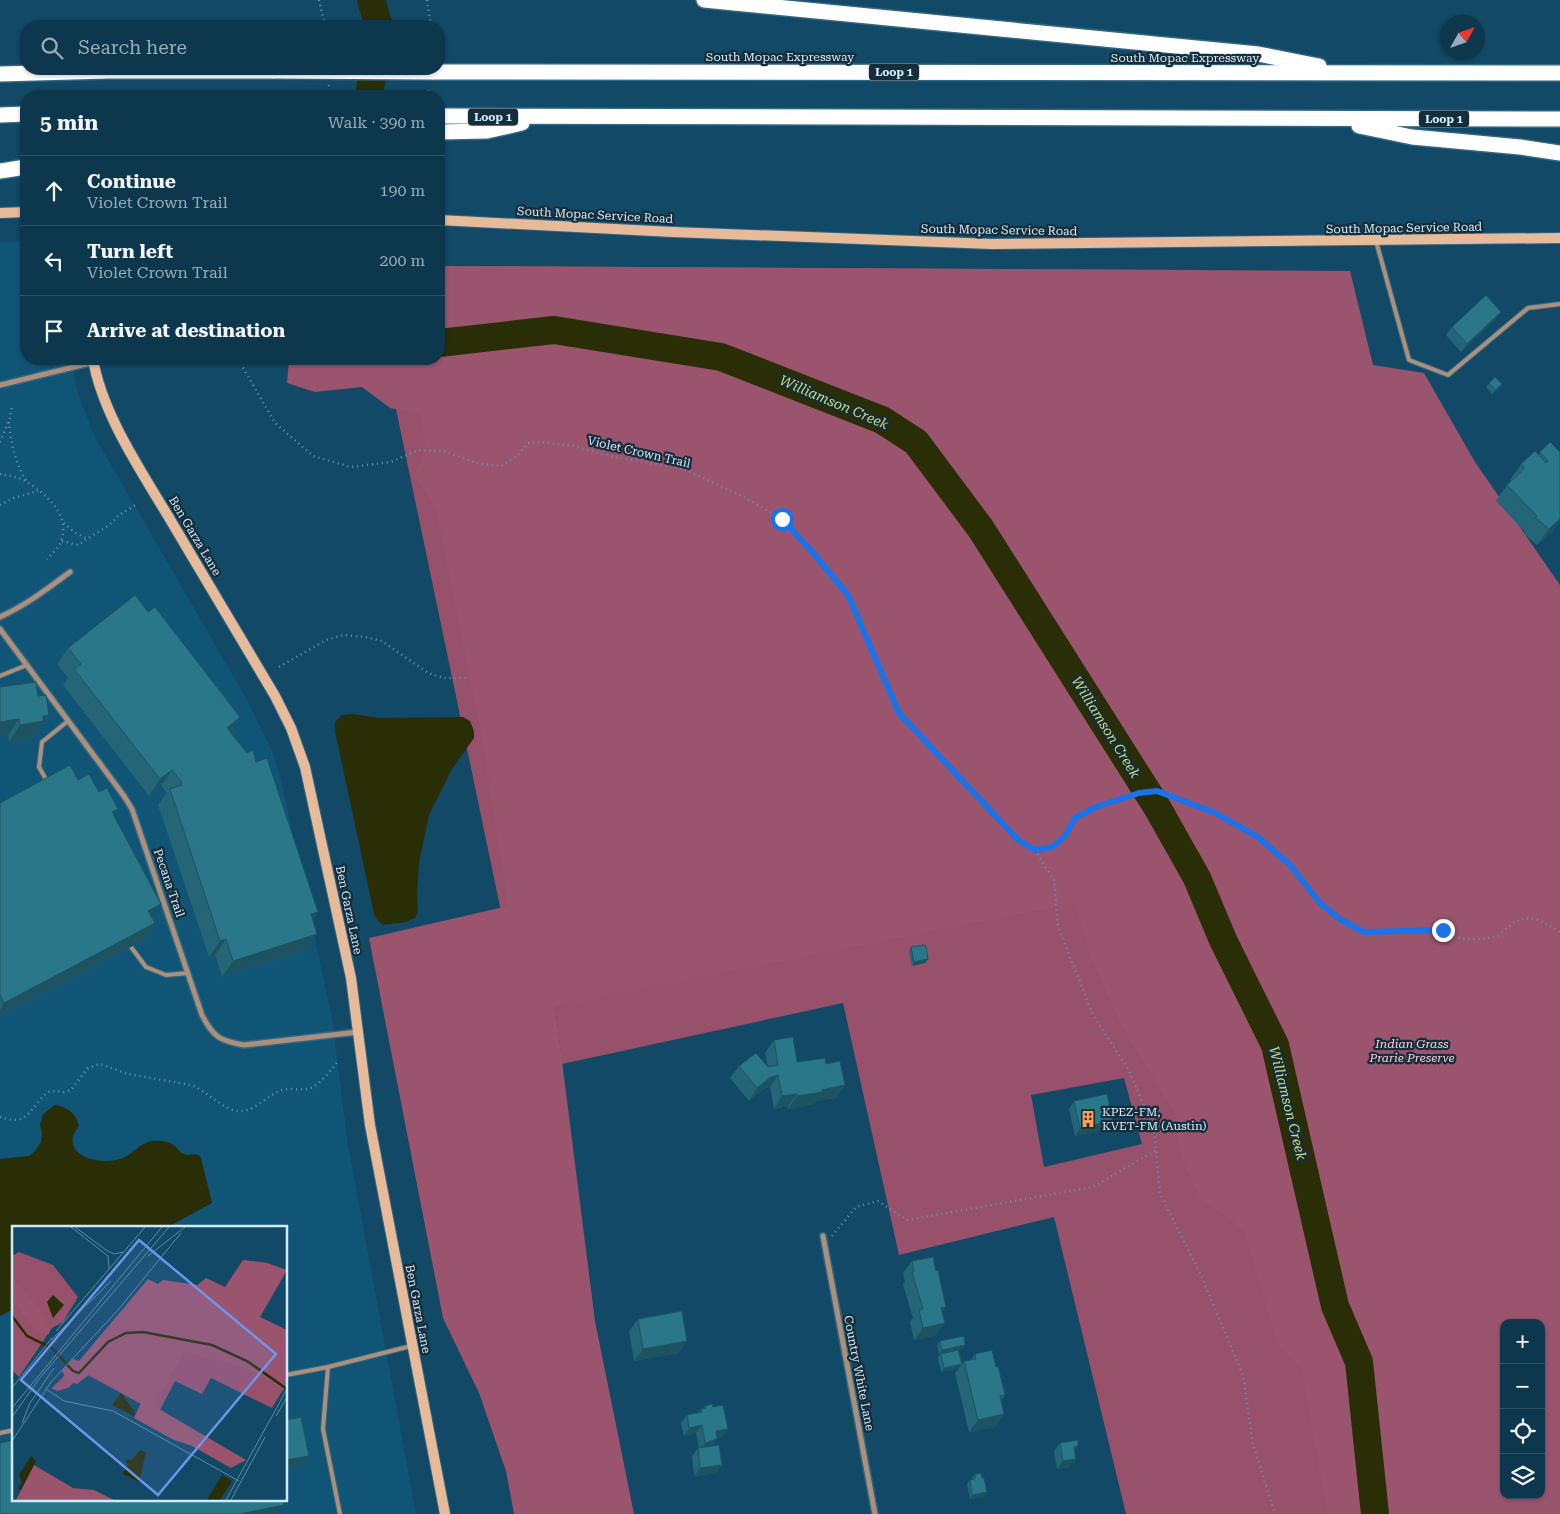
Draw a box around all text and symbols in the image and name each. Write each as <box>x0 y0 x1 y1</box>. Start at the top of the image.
north arrow <box>1440 15 1485 60</box>
search box <box>20 20 445 75</box>
icon: search <box>38 34 66 62</box>
text: Search here <box>78 36 187 59</box>
street label: South Mopac Expressway <box>706 50 855 64</box>
street label: South Mopac Expressway <box>1111 51 1260 65</box>
road number: Loop 1 <box>869 64 919 80</box>
road number: Loop 1 <box>468 108 518 125</box>
road number: Loop 1 <box>1419 110 1469 128</box>
text: 5 min <box>40 111 98 135</box>
text: Walk · 390 m <box>328 113 425 132</box>
text: Continue <box>87 170 176 193</box>
icon: ahead <box>40 177 68 205</box>
text: 190 m <box>379 181 425 200</box>
text: Violet Crown Trail <box>87 193 228 212</box>
street label: South Mopac Service Road <box>517 204 674 226</box>
street label: South Mopac Service Road <box>1326 220 1483 236</box>
street label: South Mopac Service Road <box>921 222 1078 238</box>
text: Turn left <box>87 240 173 263</box>
icon: left <box>40 247 68 275</box>
text: 200 m <box>379 251 425 270</box>
text: Violet Crown Trail <box>87 263 228 282</box>
icon: arrive <box>40 317 68 345</box>
text: Arrive at destination <box>87 319 285 342</box>
water label: Williamson Creek <box>777 372 891 432</box>
street label: Violet Crown Trail <box>586 433 692 471</box>
street label: Ben Garza Lane <box>166 494 224 579</box>
route start <box>771 508 794 531</box>
water label: Williamson Creek <box>1068 673 1144 781</box>
street label: Pecana Trail <box>151 847 187 919</box>
street label: Ben Garza Lane <box>333 865 365 956</box>
route end <box>1432 919 1455 942</box>
park label: Indian Grass Prarie Preserve <box>1368 1037 1455 1065</box>
water label: Williamson Creek <box>1266 1045 1310 1162</box>
place label: KPEZ-FM, KVET-FM (Austin) <box>1102 1105 1207 1133</box>
building icon: KPEZ-FM, KVET-FM (Austin) <box>1078 1109 1098 1129</box>
inset map <box>12 1226 288 1502</box>
street label: Ben Garza Lane <box>403 1264 434 1355</box>
street label: Country White Lane <box>841 1314 877 1432</box>
map controls <box>1500 1319 1545 1499</box>
button: + <box>1500 1319 1545 1364</box>
button: − <box>1500 1364 1545 1409</box>
button: locate <box>1500 1409 1545 1454</box>
button: layers <box>1500 1454 1545 1499</box>

